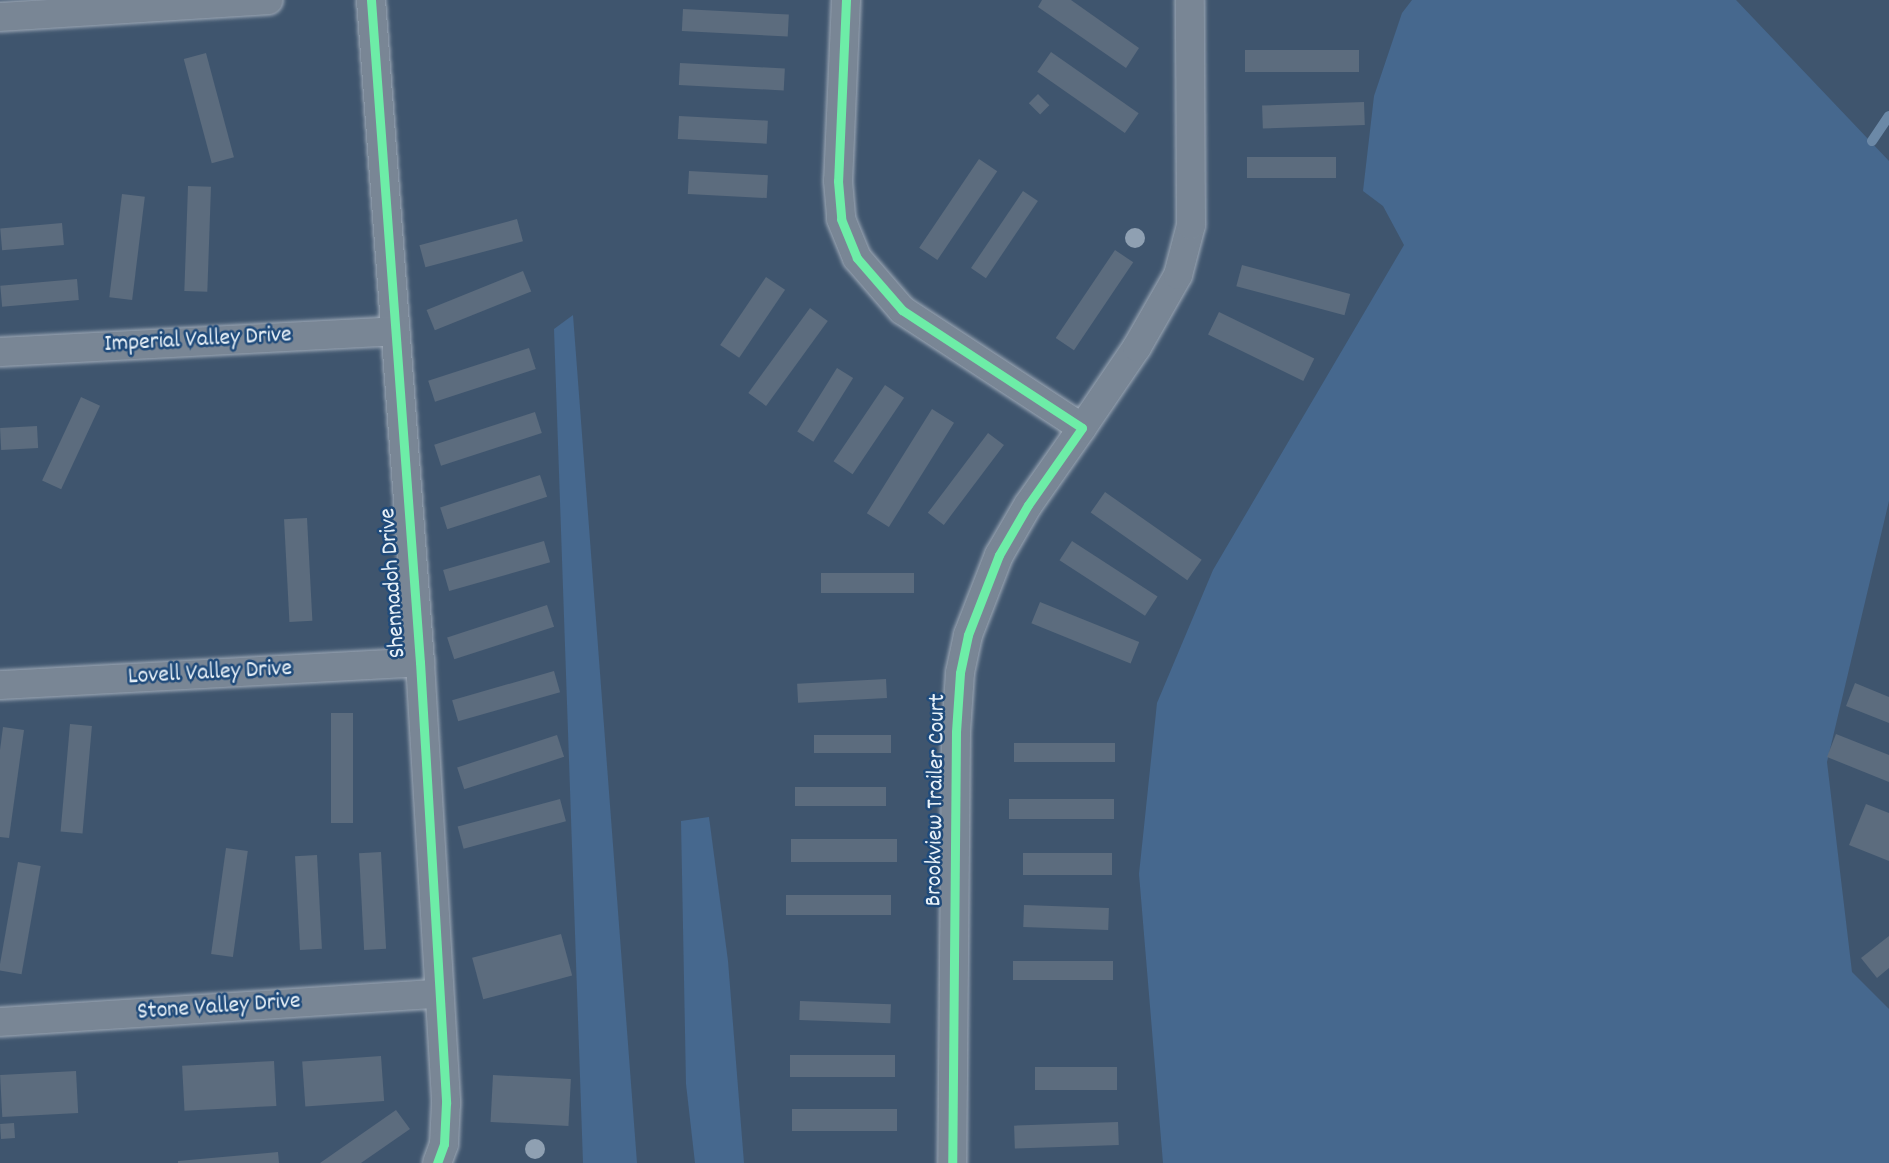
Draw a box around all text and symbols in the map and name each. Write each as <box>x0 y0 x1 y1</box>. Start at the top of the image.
street label: Imperial Valley Drive <box>104 322 292 360</box>
street label: Shennadoh Drive <box>374 507 414 659</box>
street label: Lovell Valley Drive <box>127 655 293 693</box>
street label: Brookview Trailer Court <box>921 693 953 907</box>
street label: Stone Valley Drive <box>136 988 302 1028</box>

